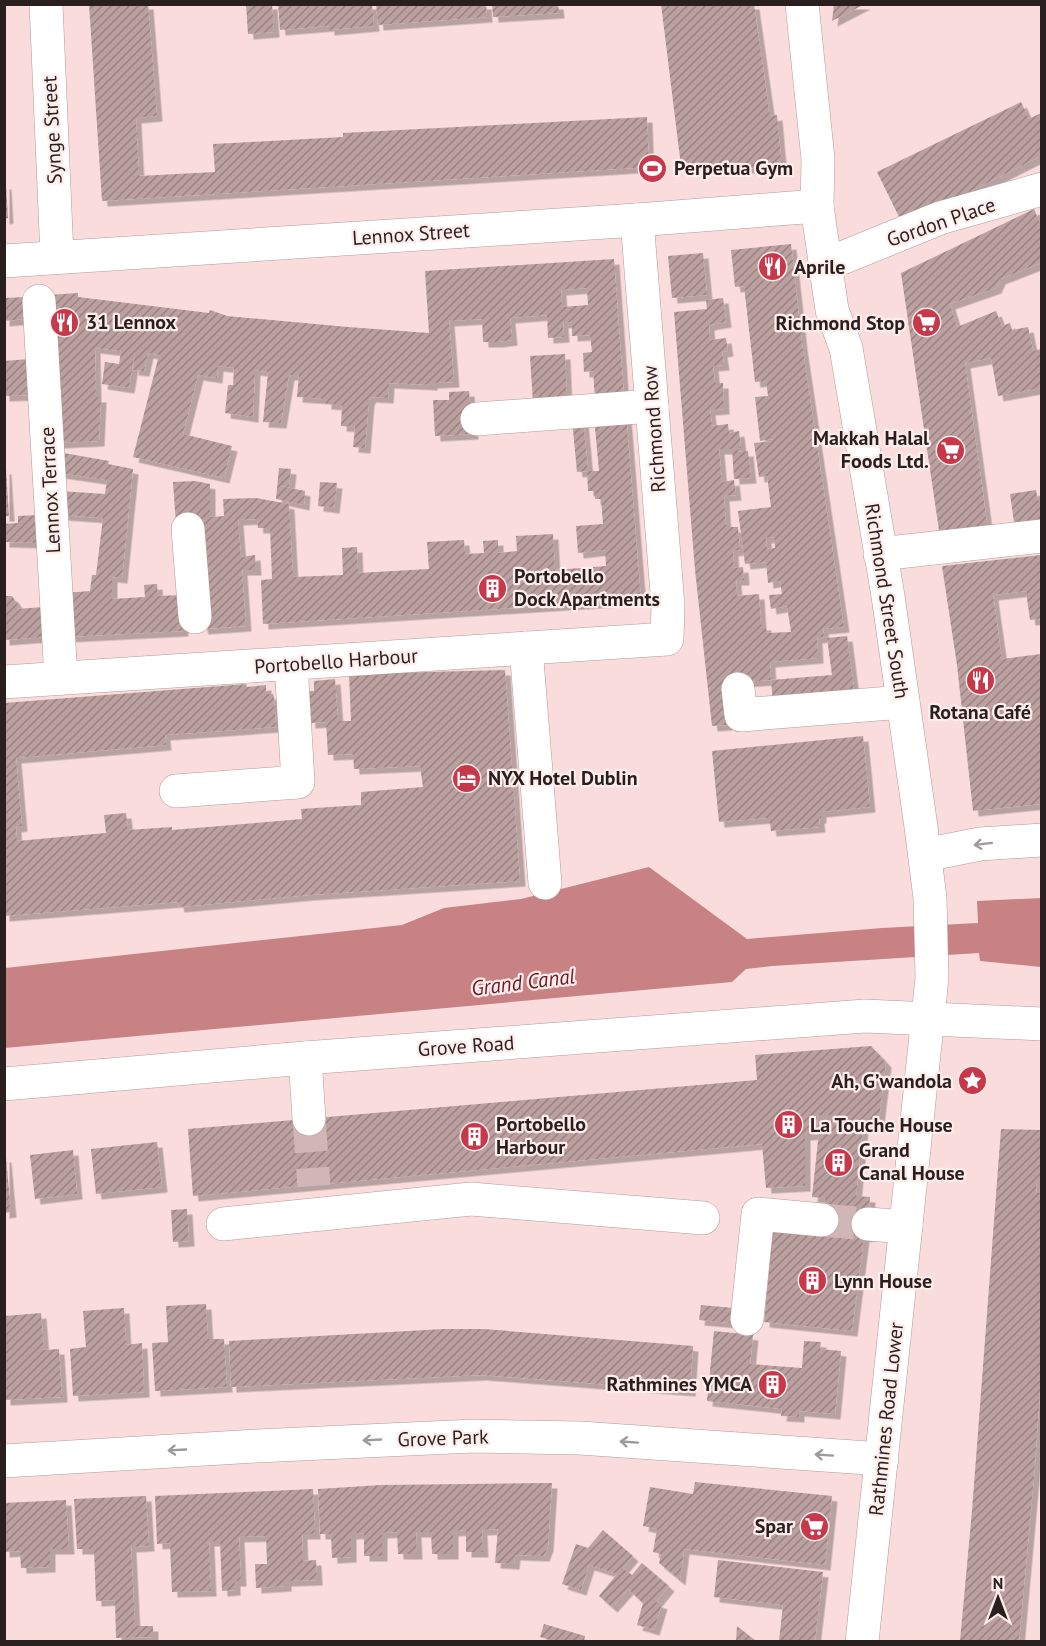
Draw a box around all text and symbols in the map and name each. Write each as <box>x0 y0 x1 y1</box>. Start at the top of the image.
street label: Synge Street <box>36 75 68 185</box>
sports icon: Perpetua Gym <box>637 152 669 184</box>
place label: Perpetua Gym <box>674 155 793 181</box>
street label: Gordon Place <box>883 191 999 253</box>
street label: Lennox Street <box>351 217 471 251</box>
restaurant icon: Aprile <box>757 251 789 283</box>
place label: Aprile <box>794 254 845 280</box>
restaurant icon: 31 Lennox <box>49 306 81 338</box>
supermarket icon: Richmond Stop <box>910 307 942 339</box>
place label: 31 Lennox <box>86 309 177 335</box>
place label: Richmond Stop <box>775 310 905 336</box>
street label: Richmond Row <box>637 364 671 493</box>
place label: Makkah Halal Foods Ltd. <box>813 425 929 474</box>
street label: Lennox Terrace <box>34 426 66 554</box>
supermarket icon: Makkah Halal Foods Ltd. <box>934 434 966 466</box>
street label: Richmond Street South <box>859 501 915 701</box>
place label: Portobello Dock Apartments <box>514 563 660 612</box>
building icon: Portobello Dock Apartments <box>477 572 509 604</box>
street label: Portobello Harbour <box>253 642 419 680</box>
restaurant icon: Rotana Café <box>964 665 996 697</box>
place label: Rotana Café <box>929 699 1031 725</box>
hotel icon: NYX Hotel Dublin <box>451 762 483 794</box>
place label: NYX Hotel Dublin <box>488 765 638 791</box>
one-way arrow <box>974 839 994 850</box>
water label: Grand Canal <box>470 962 577 1002</box>
street label: Grove Road <box>417 1030 515 1062</box>
place icon: Ah, G’wandola <box>957 1065 989 1097</box>
place label: Ah, G’wandola <box>831 1068 952 1094</box>
building icon: La Touche House <box>773 1109 805 1141</box>
place label: Portobello Harbour <box>496 1111 586 1160</box>
place label: La Touche House <box>810 1112 953 1138</box>
building icon: Portobello Harbour <box>459 1120 491 1152</box>
place label: Grand Canal House <box>859 1137 965 1186</box>
building icon: Grand Canal House <box>822 1146 854 1178</box>
building icon: Lynn House <box>797 1265 829 1297</box>
place label: Lynn House <box>834 1268 932 1294</box>
street label: Rathmines Road Lower <box>863 1321 909 1517</box>
building icon: Rathmines YMCA <box>757 1368 789 1400</box>
place label: Rathmines YMCA <box>606 1371 753 1397</box>
street label: Grove Park <box>397 1423 489 1453</box>
one-way arrow <box>362 1435 382 1446</box>
one-way arrow <box>620 1436 640 1447</box>
one-way arrow <box>167 1445 187 1456</box>
one-way arrow <box>814 1450 834 1461</box>
supermarket icon: Spar <box>798 1510 830 1542</box>
place label: Spar <box>755 1513 793 1539</box>
north arrow <box>968 1568 1028 1628</box>
text: N <box>993 1573 1003 1593</box>

